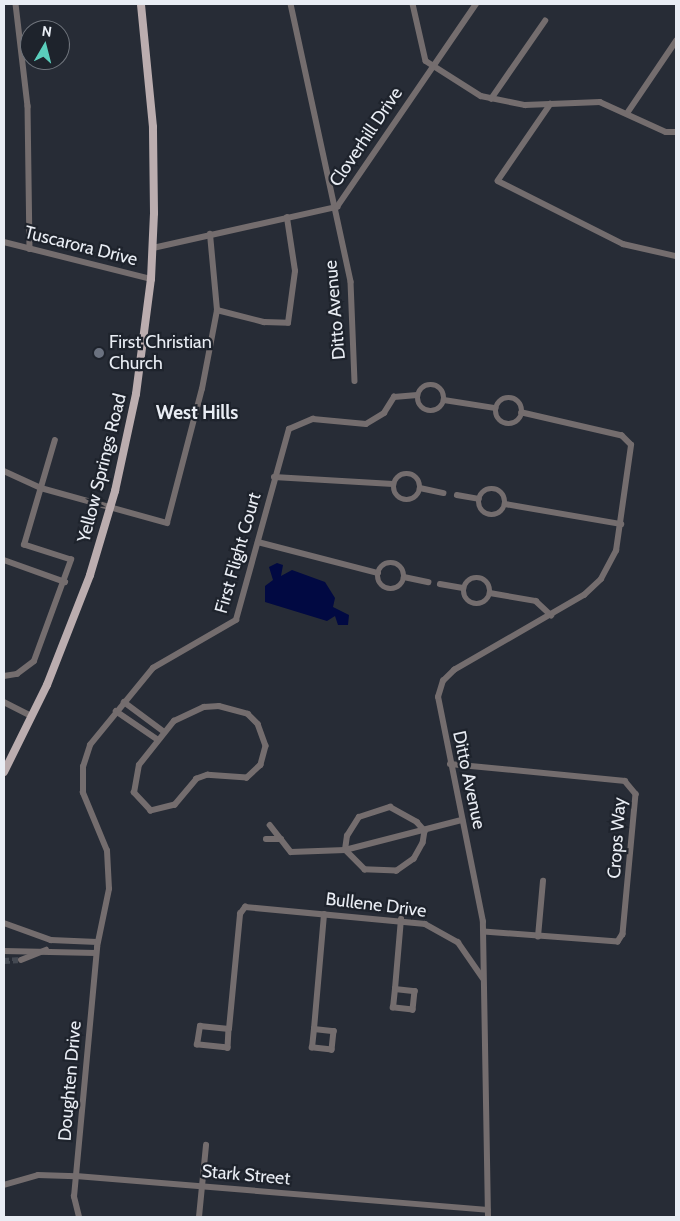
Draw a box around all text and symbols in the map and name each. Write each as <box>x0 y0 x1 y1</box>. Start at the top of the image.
north arrow <box>20 20 70 70</box>
text: N <box>41 22 53 41</box>
street label: Cloverhill Drive <box>325 83 407 191</box>
street label: Tuscarora Drive <box>22 222 140 270</box>
street label: Ditto Avenue <box>320 259 350 361</box>
place label: First Christian Church <box>109 332 212 374</box>
marker: First Christian Church <box>93 347 105 359</box>
street label: Yellow Springs Road <box>73 391 131 545</box>
district label: West Hills <box>156 402 238 424</box>
street label: First Flight Court <box>210 490 266 616</box>
street label: Ditto Avenue <box>448 729 490 831</box>
street label: Crops Way <box>603 797 631 879</box>
street label: Bullene Drive <box>324 888 428 922</box>
street label: Doughten Drive <box>54 1020 86 1142</box>
street label: Stark Street <box>201 1160 291 1190</box>

